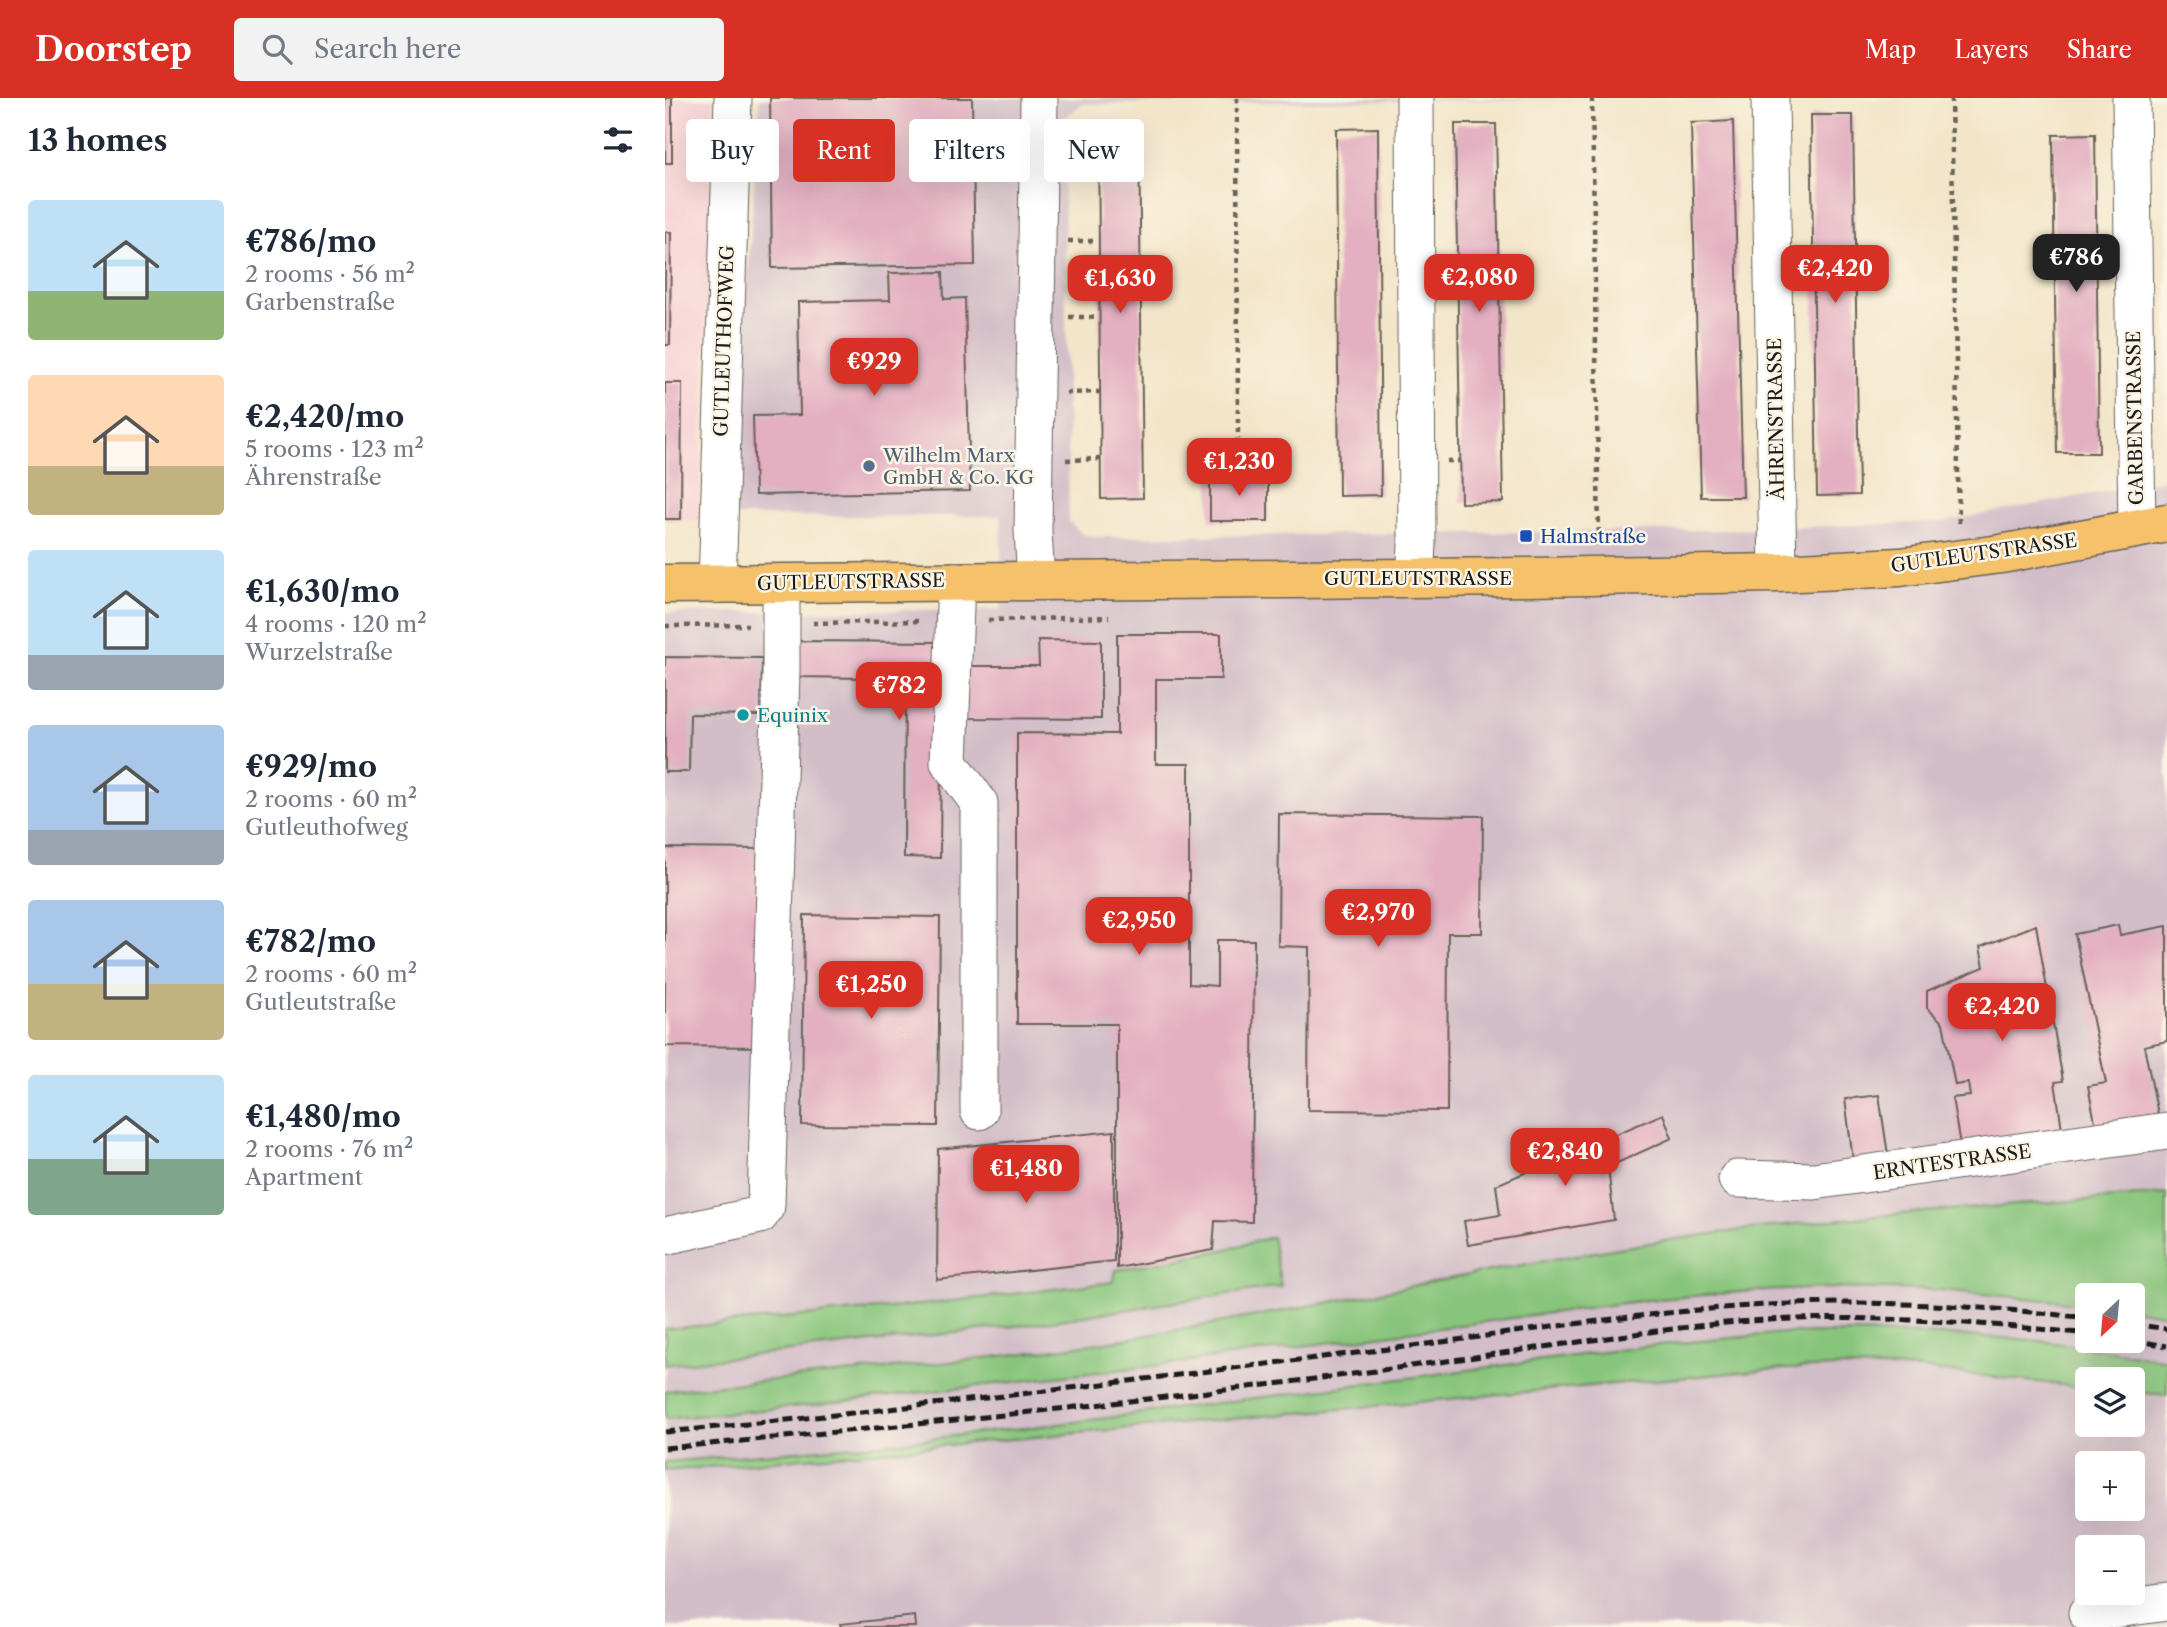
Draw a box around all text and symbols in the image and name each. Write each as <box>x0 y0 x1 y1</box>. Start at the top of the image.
search box <box>234 18 724 81</box>
text: Doorstep <box>35 29 192 70</box>
icon: search <box>258 30 296 68</box>
text: Search here <box>314 33 461 65</box>
text: Map <box>1865 35 1916 64</box>
text: Layers <box>1954 35 2029 64</box>
text: Share <box>2067 35 2132 64</box>
chip: Buy <box>686 119 779 182</box>
chip: Rent <box>793 119 895 182</box>
chip: Filters <box>909 119 1030 182</box>
chip: New <box>1044 119 1144 182</box>
icon: filters <box>599 121 637 159</box>
text: 13 homes <box>28 122 167 159</box>
text: €786/mo <box>245 223 376 260</box>
icon: home <box>84 228 168 312</box>
pin: €786 <box>2035 234 2117 294</box>
text: €786 <box>2049 243 2103 271</box>
street label: GUTLEUTHOFWEG <box>709 245 739 437</box>
pin: €2,420 <box>1778 246 1892 305</box>
pin: €2,080 <box>1422 254 1536 314</box>
text: €2,420 <box>1797 254 1873 282</box>
pin: €1,630 <box>1063 256 1177 315</box>
text: 2 rooms · 56 m² <box>245 260 415 288</box>
text: €2,080 <box>1440 263 1518 291</box>
text: €1,630 <box>1084 264 1156 292</box>
text: Garbenstraße <box>245 288 395 316</box>
street label: GARBENSTRASSE <box>2122 331 2148 505</box>
pin: €929 <box>833 338 915 398</box>
street label: ÄHRENSTRASSE <box>1763 338 1789 501</box>
text: €929 <box>846 347 902 375</box>
text: €2,420/mo <box>245 398 404 435</box>
icon: home <box>84 403 168 487</box>
text: 5 rooms · 123 m² <box>245 435 424 463</box>
pin: €1,230 <box>1182 438 1296 498</box>
place label: Wilhelm Marx GmbH & Co. KG <box>882 444 1034 489</box>
text: €1,230 <box>1203 447 1275 475</box>
marker: Wilhelm Marx GmbH & Co. KG <box>861 458 877 474</box>
text: Ährenstraße <box>245 463 382 491</box>
place label: Halmstraße <box>1540 525 1646 548</box>
marker: Halmstraße <box>1518 528 1534 544</box>
street label: GUTLEUTSTRASSE <box>1889 529 2079 577</box>
street label: GUTLEUTSTRASSE <box>1324 567 1512 590</box>
street label: GUTLEUTSTRASSE <box>757 569 945 595</box>
text: €1,630/mo <box>245 573 400 610</box>
icon: home <box>84 578 168 662</box>
text: 4 rooms · 120 m² <box>245 610 427 638</box>
text: Wurzelstraße <box>245 638 393 666</box>
pin: €782 <box>858 662 940 722</box>
text: €782 <box>872 671 926 699</box>
place label: Equinix <box>757 704 829 727</box>
marker: Equinix <box>735 707 751 723</box>
text: €929/mo <box>245 748 377 785</box>
icon: home <box>84 753 168 837</box>
text: 2 rooms · 60 m² <box>245 785 417 813</box>
text: Gutleuthofweg <box>245 813 408 841</box>
pin: €2,970 <box>1321 890 1435 949</box>
pin: €2,950 <box>1082 898 1196 957</box>
text: €2,970 <box>1341 898 1415 926</box>
text: €2,950 <box>1101 906 1177 934</box>
text: €782/mo <box>245 923 376 960</box>
icon: home <box>84 928 168 1012</box>
text: 2 rooms · 60 m² <box>245 960 417 988</box>
pin: €1,250 <box>814 962 928 1021</box>
text: €1,250 <box>835 970 907 998</box>
pin: €2,420 <box>1945 984 2059 1043</box>
text: Gutleutstraße <box>245 988 396 1016</box>
text: €2,420 <box>1964 992 2040 1020</box>
text: €1,480/mo <box>245 1098 401 1135</box>
icon: home <box>84 1103 168 1187</box>
pin: €2,840 <box>1508 1128 1622 1188</box>
text: 2 rooms · 76 m² <box>245 1135 413 1163</box>
text: €2,840 <box>1527 1137 1603 1165</box>
street label: ERNTESTRASSE <box>1871 1140 2033 1184</box>
pin: €1,480 <box>969 1146 1083 1205</box>
text: €1,480 <box>989 1154 1063 1182</box>
text: Apartment <box>245 1163 363 1191</box>
north arrow <box>2075 1283 2145 1353</box>
map controls <box>2075 1283 2145 1605</box>
button: layers <box>2075 1367 2145 1437</box>
button: + <box>2075 1451 2145 1521</box>
button: − <box>2075 1535 2145 1605</box>

